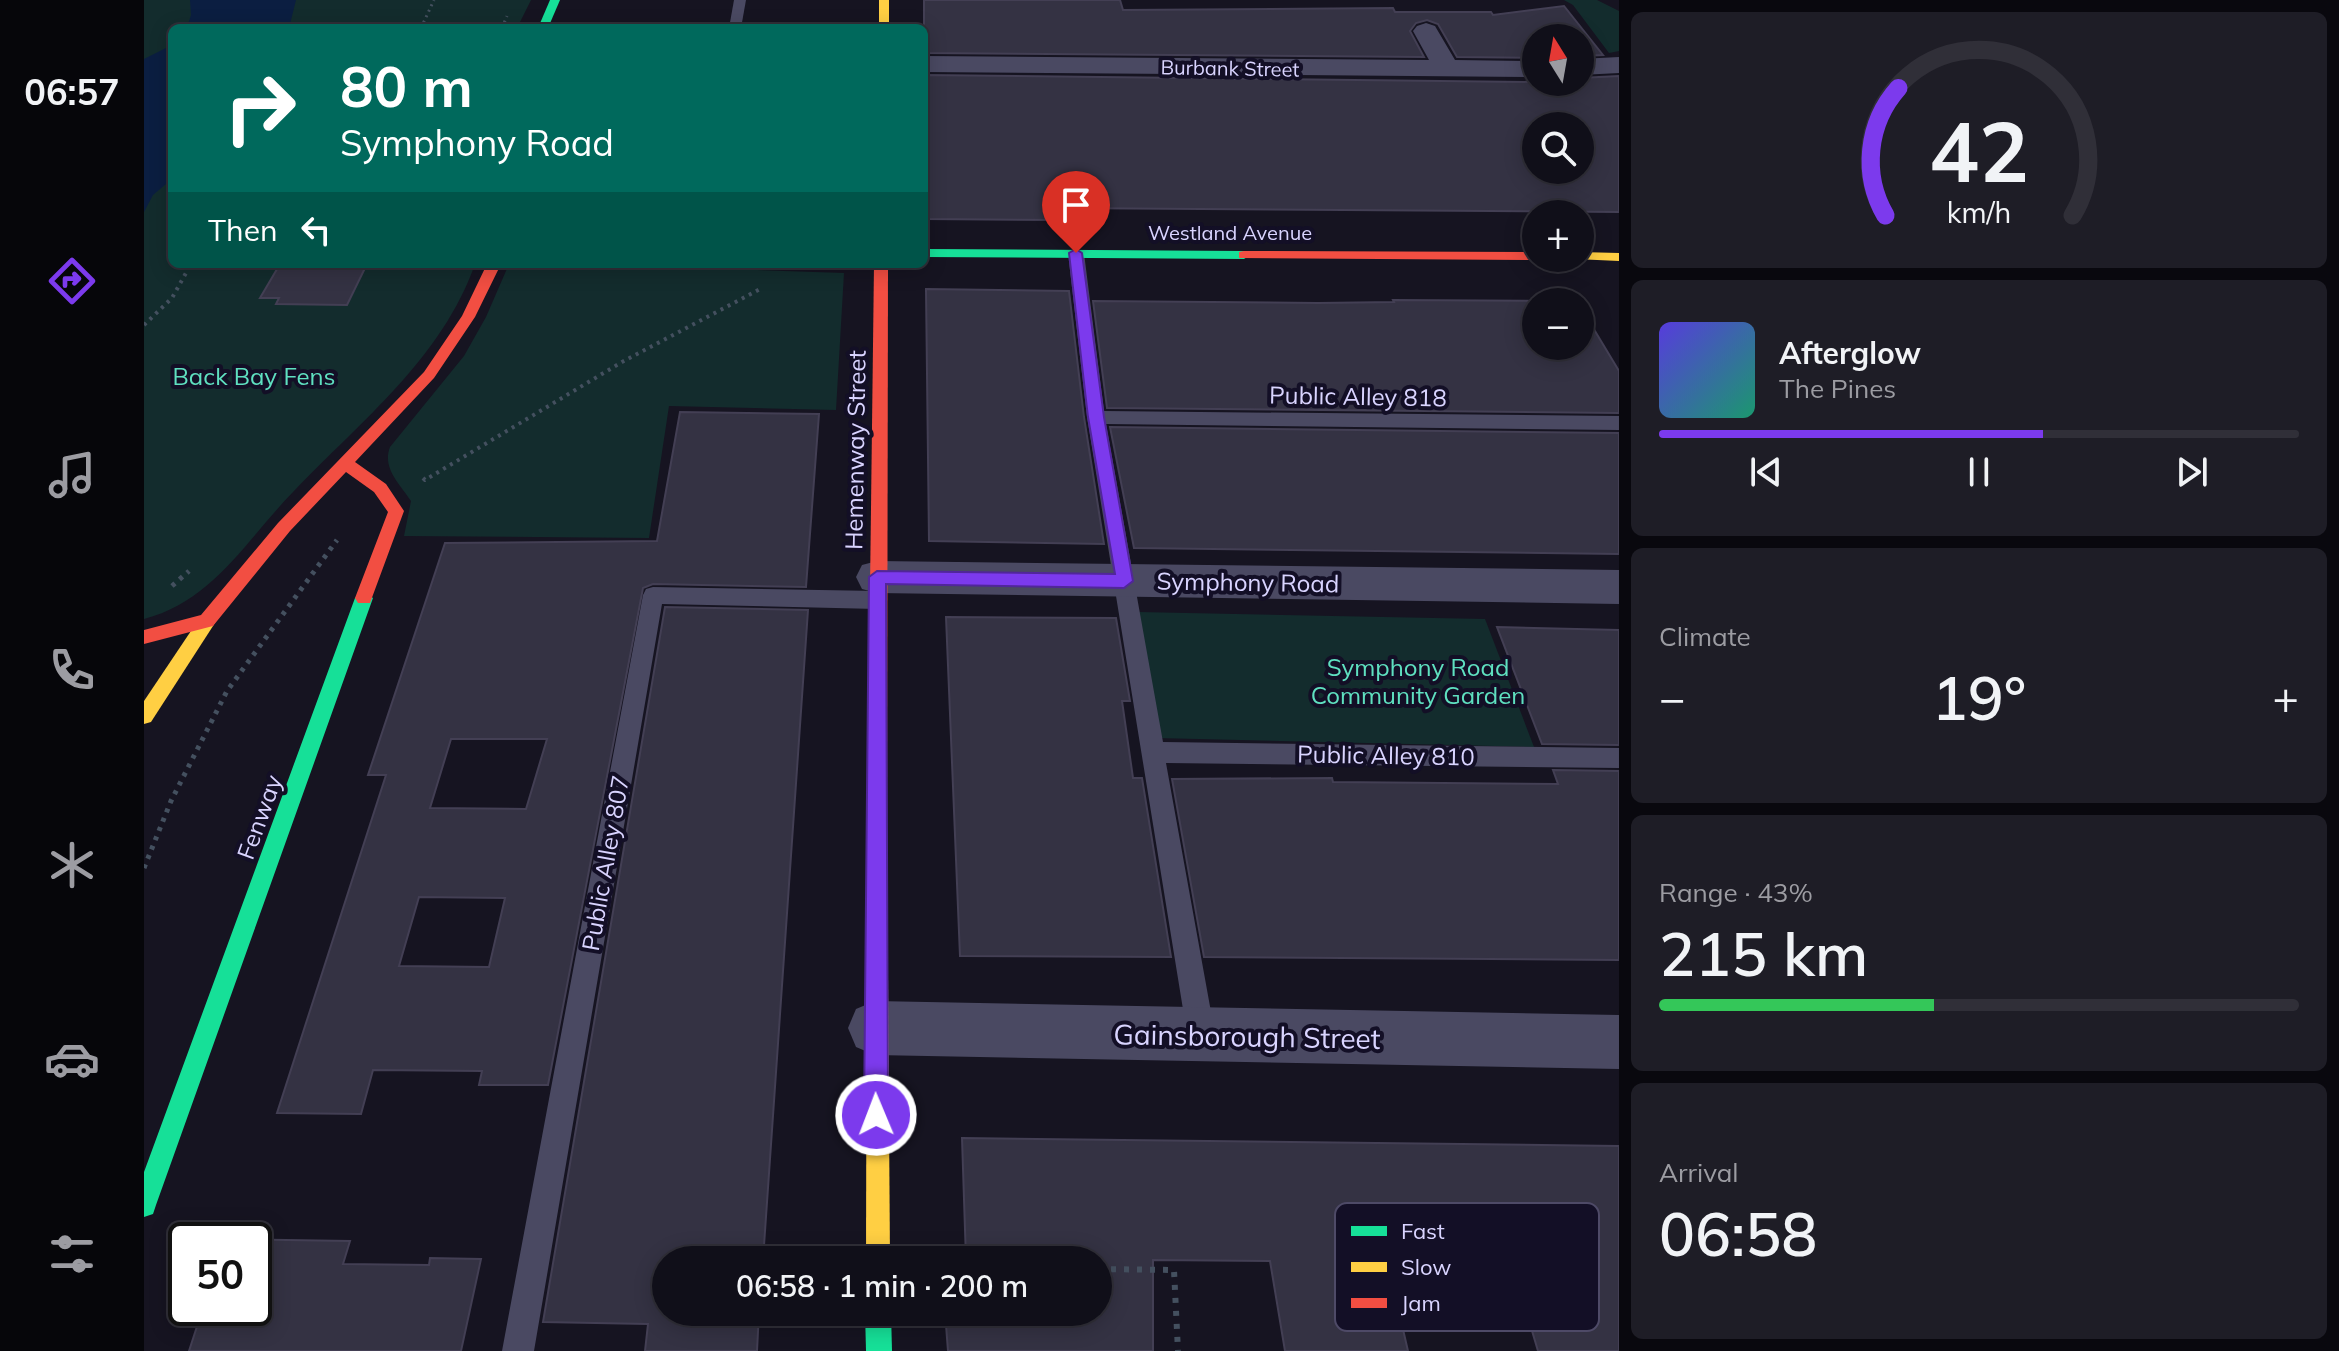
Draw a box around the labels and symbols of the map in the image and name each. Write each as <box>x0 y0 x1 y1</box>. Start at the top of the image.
north arrow <box>1522 24 1594 96</box>
street label: Burbank Street <box>1160 54 1300 82</box>
pin <box>1042 171 1110 253</box>
street label: Westland Avenue <box>1148 220 1312 245</box>
street label: Hemenway Street <box>838 350 872 550</box>
park label: Back Bay Fens <box>173 361 335 391</box>
street label: Public Alley 818 <box>1269 379 1447 413</box>
street label: Symphony Road <box>1156 565 1340 599</box>
park label: Symphony Road Community Garden <box>1311 652 1525 710</box>
street label: Public Alley 810 <box>1297 738 1475 772</box>
street label: Fenway <box>230 770 288 863</box>
street label: Public Alley 807 <box>575 773 635 953</box>
street label: Gainsborough Street <box>1113 1016 1381 1056</box>
position arrow <box>834 1073 918 1157</box>
legend <box>1335 1203 1599 1331</box>
text: Fast <box>1401 1217 1445 1245</box>
speed limit sign: 50 <box>168 1222 272 1326</box>
text: Slow <box>1401 1253 1451 1281</box>
text: Jam <box>1401 1289 1441 1317</box>

